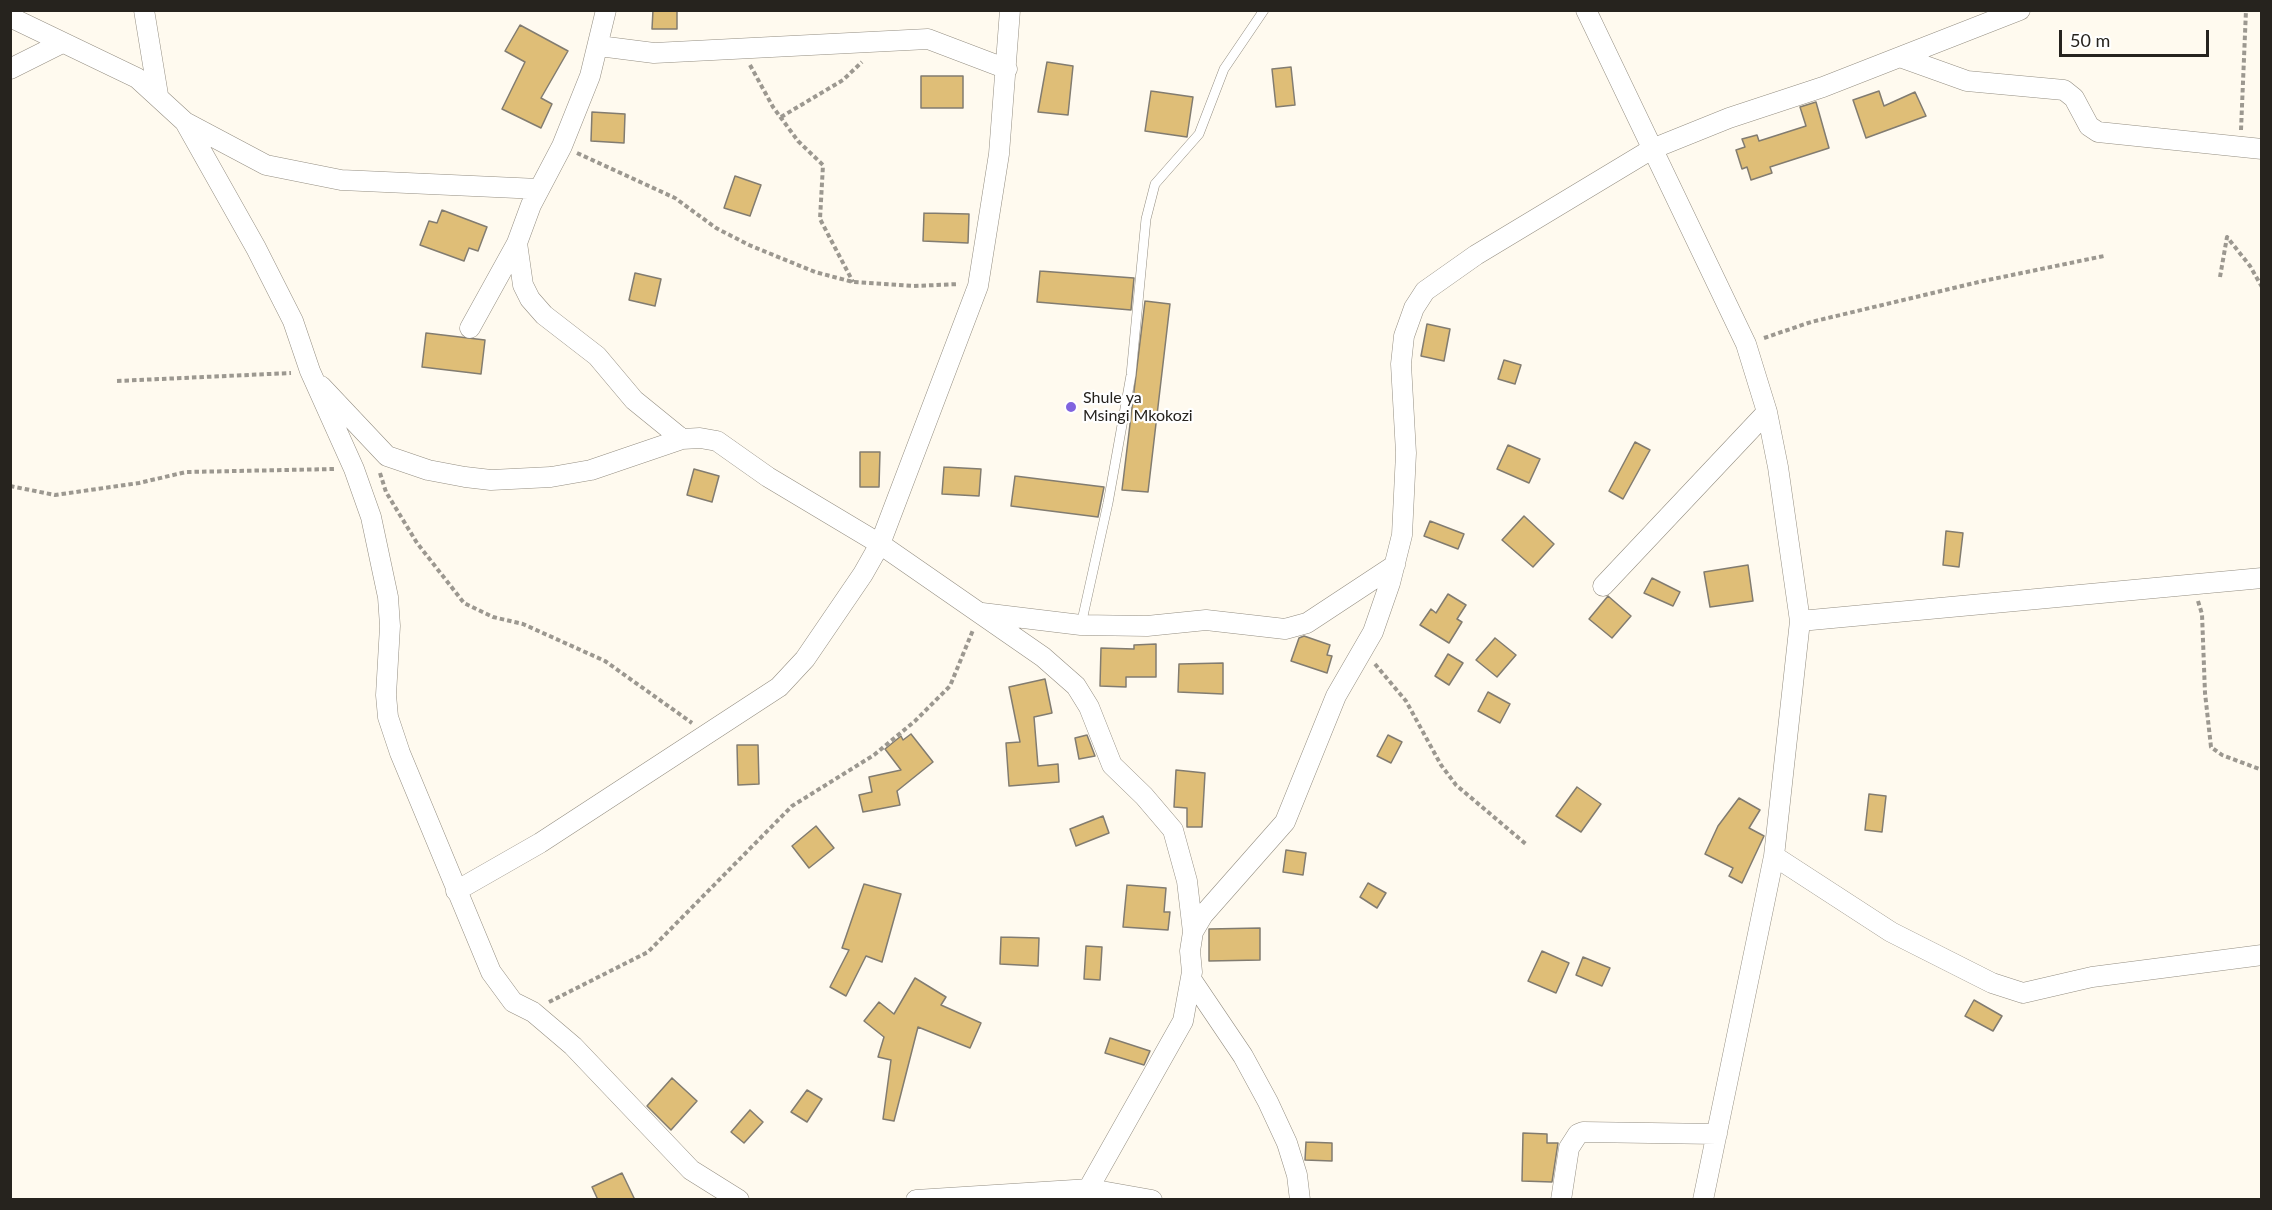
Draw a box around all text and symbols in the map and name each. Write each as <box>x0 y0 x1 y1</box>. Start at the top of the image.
scale bar <box>2062 18 2212 56</box>
text: 50 m <box>2070 29 2110 51</box>
place label: Shule ya Msingi Mkokozi <box>1083 388 1193 426</box>
marker: Shule ya Msingi Mkokozi <box>1064 400 1078 414</box>

